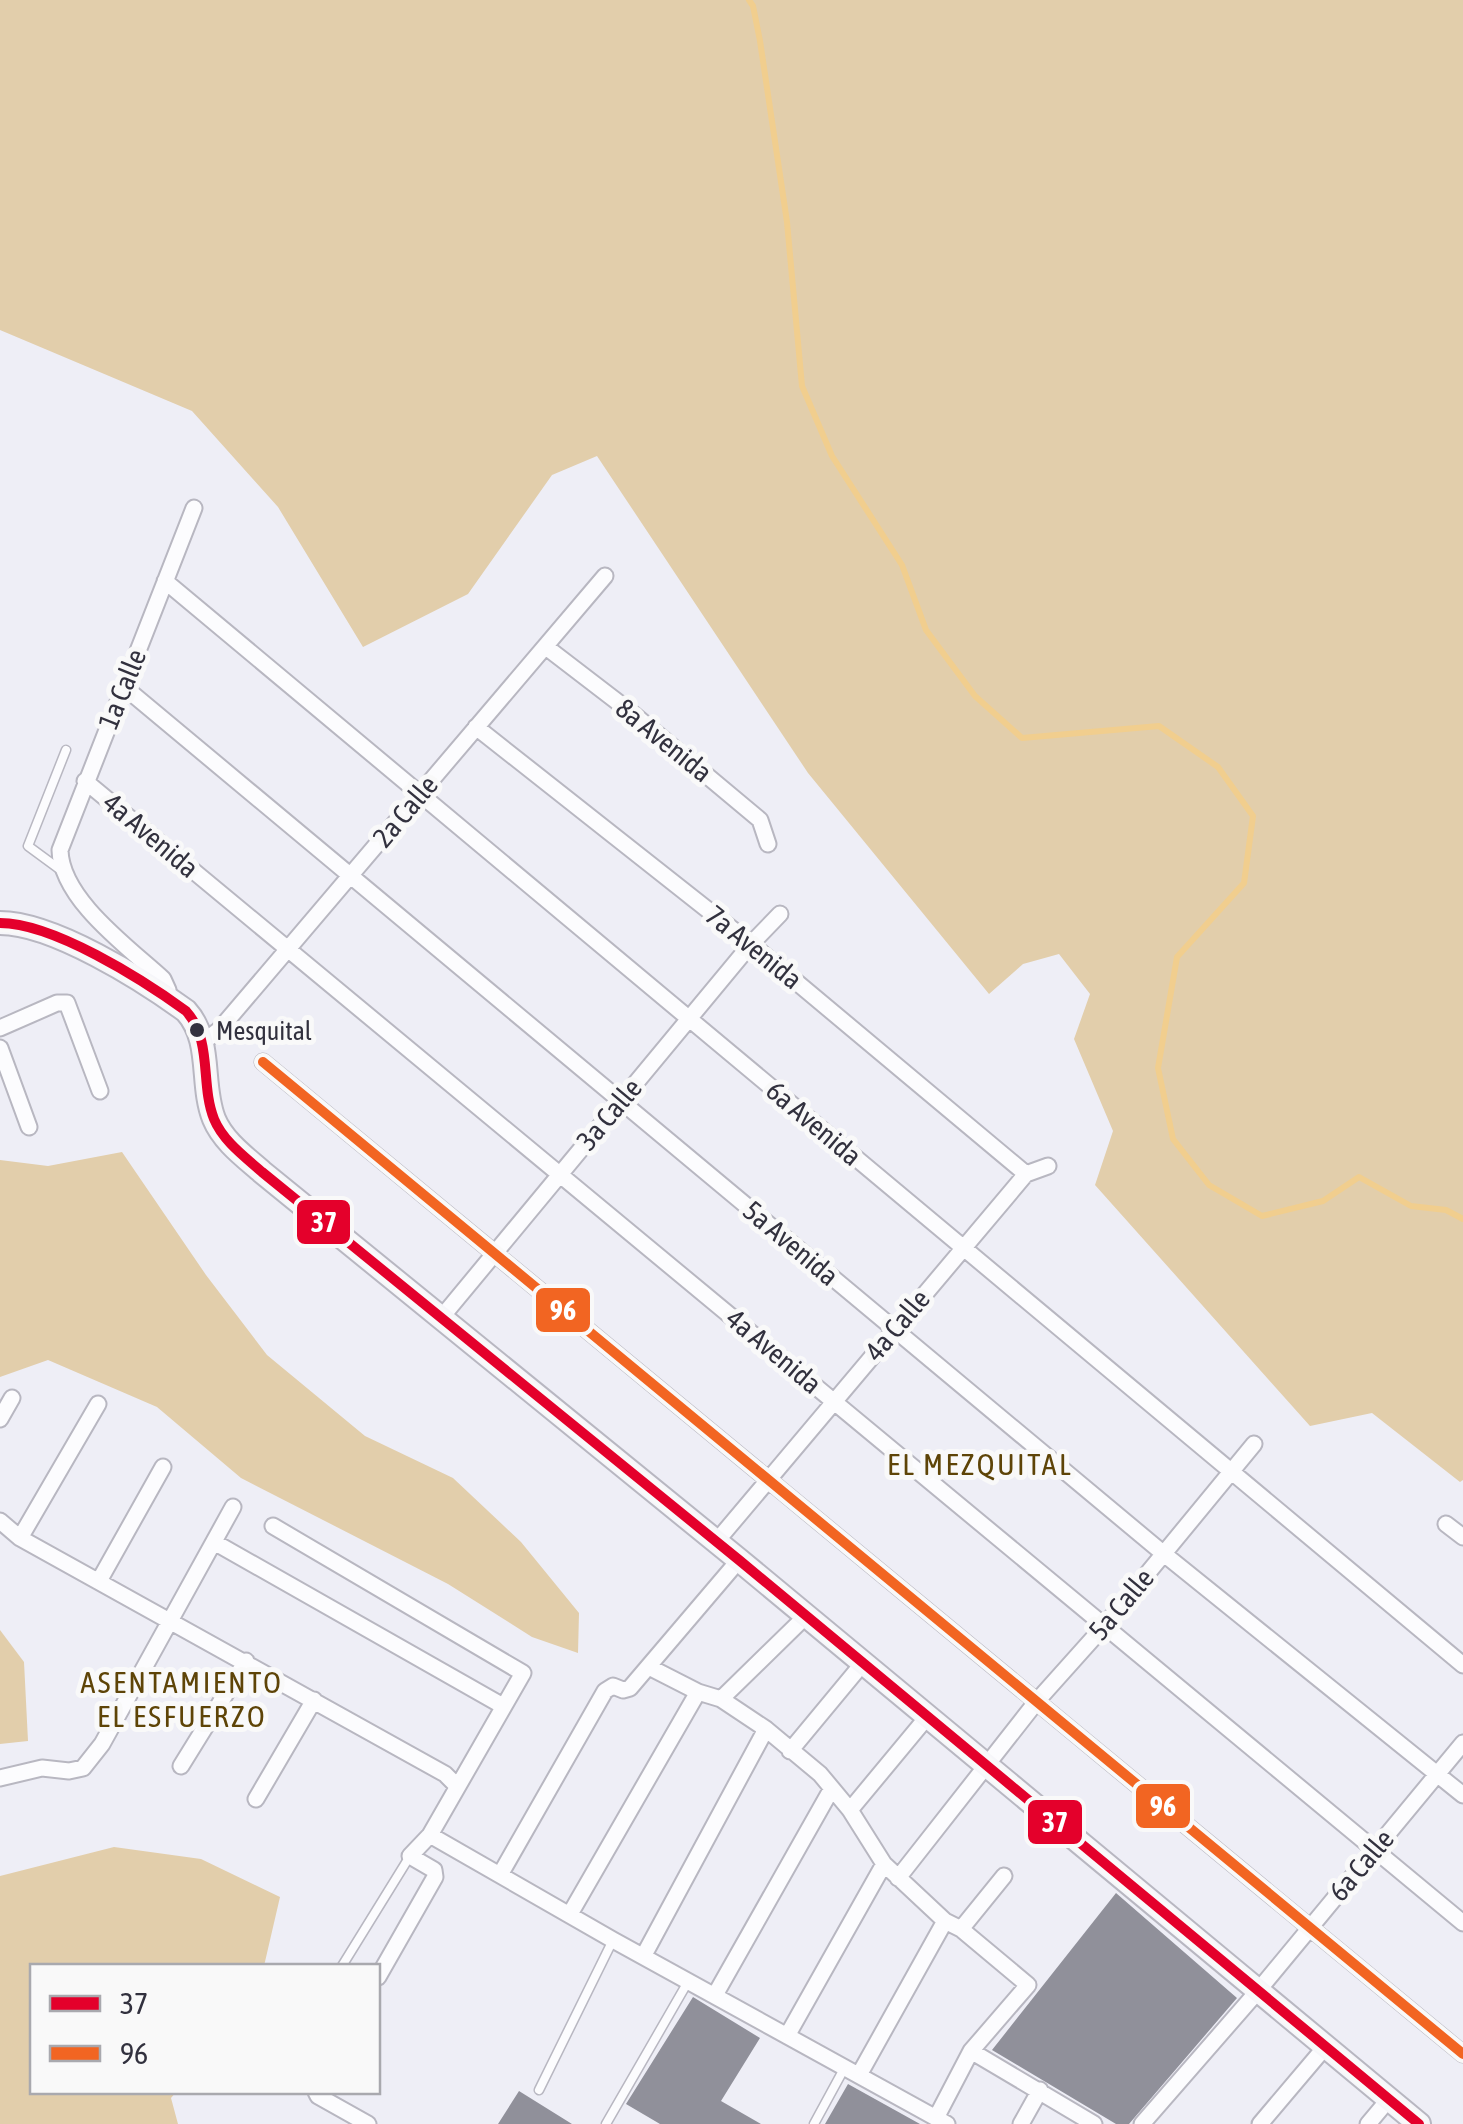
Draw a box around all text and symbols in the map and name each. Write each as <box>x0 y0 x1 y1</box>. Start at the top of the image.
street label: 1a Calle <box>92 645 152 733</box>
street label: 8a Avenida <box>610 692 718 788</box>
street label: 2a Calle <box>366 769 444 853</box>
street label: 4a Avenida <box>97 786 205 884</box>
street label: 7a Avenida <box>700 899 808 995</box>
place label: Mesquital <box>216 1016 312 1046</box>
marker: Mesquital <box>187 1020 207 1040</box>
street label: 3a Calle <box>570 1072 648 1156</box>
street label: 6a Avenida <box>760 1074 868 1172</box>
street label: 5a Avenida <box>737 1194 845 1292</box>
line badge: 37 <box>295 1198 352 1246</box>
text: 37 <box>311 1206 337 1238</box>
street label: 4a Calle <box>858 1283 936 1367</box>
line badge: 96 <box>534 1286 592 1334</box>
text: 96 <box>550 1294 576 1326</box>
street label: 4a Avenida <box>720 1302 828 1400</box>
district label: EL MEZQUITAL <box>887 1447 1073 1481</box>
street label: 5a Calle <box>1082 1562 1160 1646</box>
district label: ASENTAMIENTO EL ESFUERZO <box>81 1665 283 1733</box>
line badge: 96 <box>1134 1782 1192 1830</box>
text: 96 <box>1150 1790 1176 1822</box>
line badge: 37 <box>1026 1798 1084 1846</box>
text: 37 <box>1042 1806 1068 1838</box>
street label: 6a Calle <box>1322 1823 1400 1907</box>
legend <box>30 1964 380 2094</box>
text: 37 <box>120 1986 148 2020</box>
text: 96 <box>120 2036 148 2070</box>

